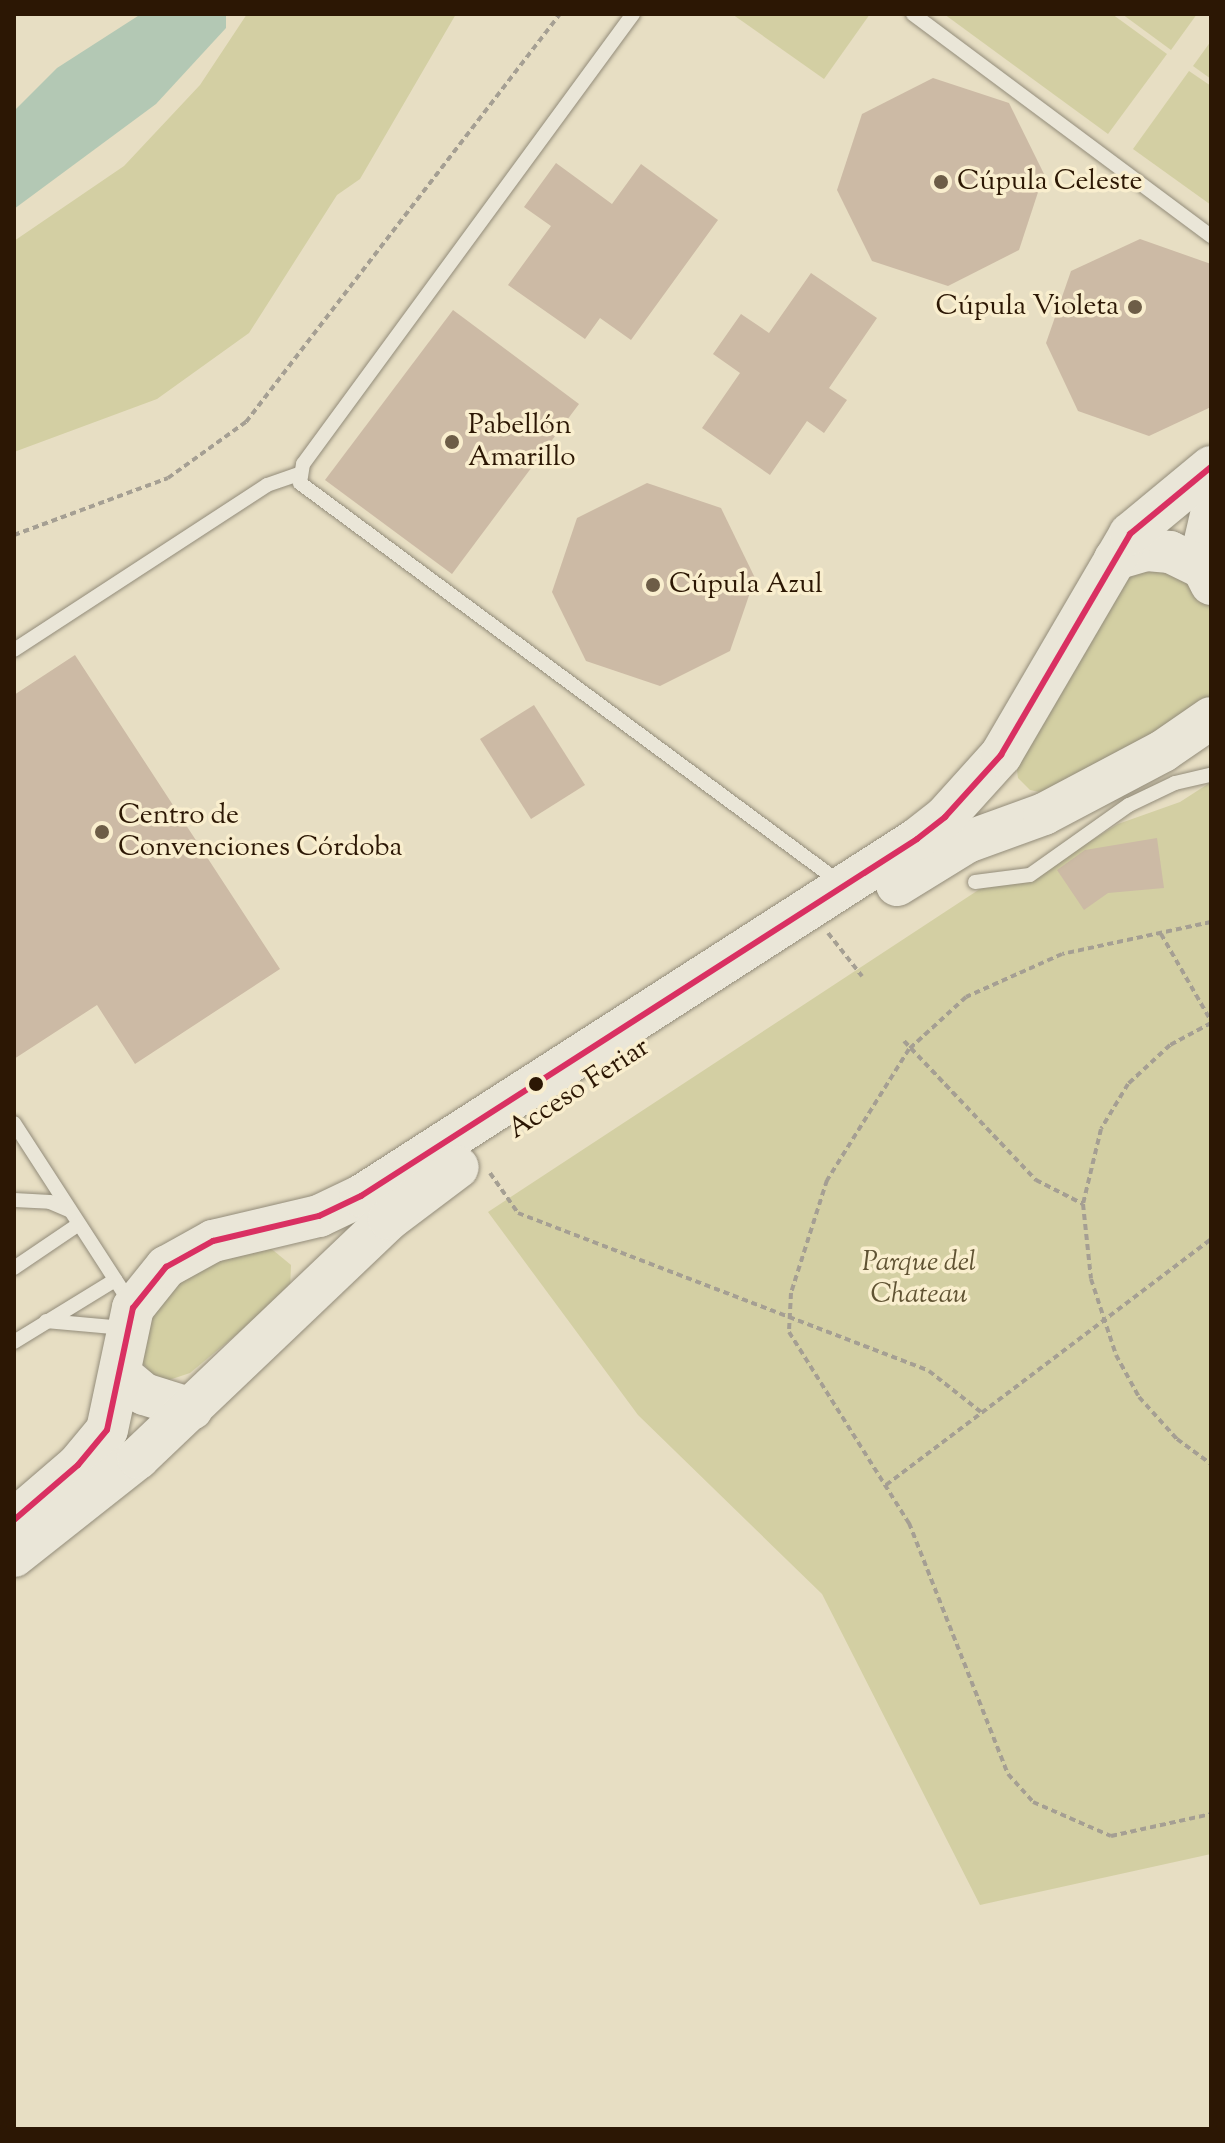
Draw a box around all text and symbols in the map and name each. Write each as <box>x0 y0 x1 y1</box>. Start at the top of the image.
place label: Cúpula Celeste <box>957 165 1143 199</box>
marker: Cúpula Celeste <box>932 173 950 191</box>
place label: Cúpula Violeta <box>935 290 1119 324</box>
marker: Cúpula Violeta <box>1126 298 1144 316</box>
place label: Pabellón Amarillo <box>468 409 576 475</box>
marker: Pabellón Amarillo <box>443 433 461 451</box>
place label: Cúpula Azul <box>669 568 823 602</box>
marker: Cúpula Azul <box>644 576 662 594</box>
place label: Centro de Convenciones Córdoba <box>118 799 402 865</box>
marker: Centro de Convenciones Córdoba <box>93 823 111 841</box>
street label: Acceso Feriar <box>502 1031 656 1147</box>
unlabelled marker <box>528 1076 544 1092</box>
park label: Parque del Chateau <box>862 1246 976 1312</box>

